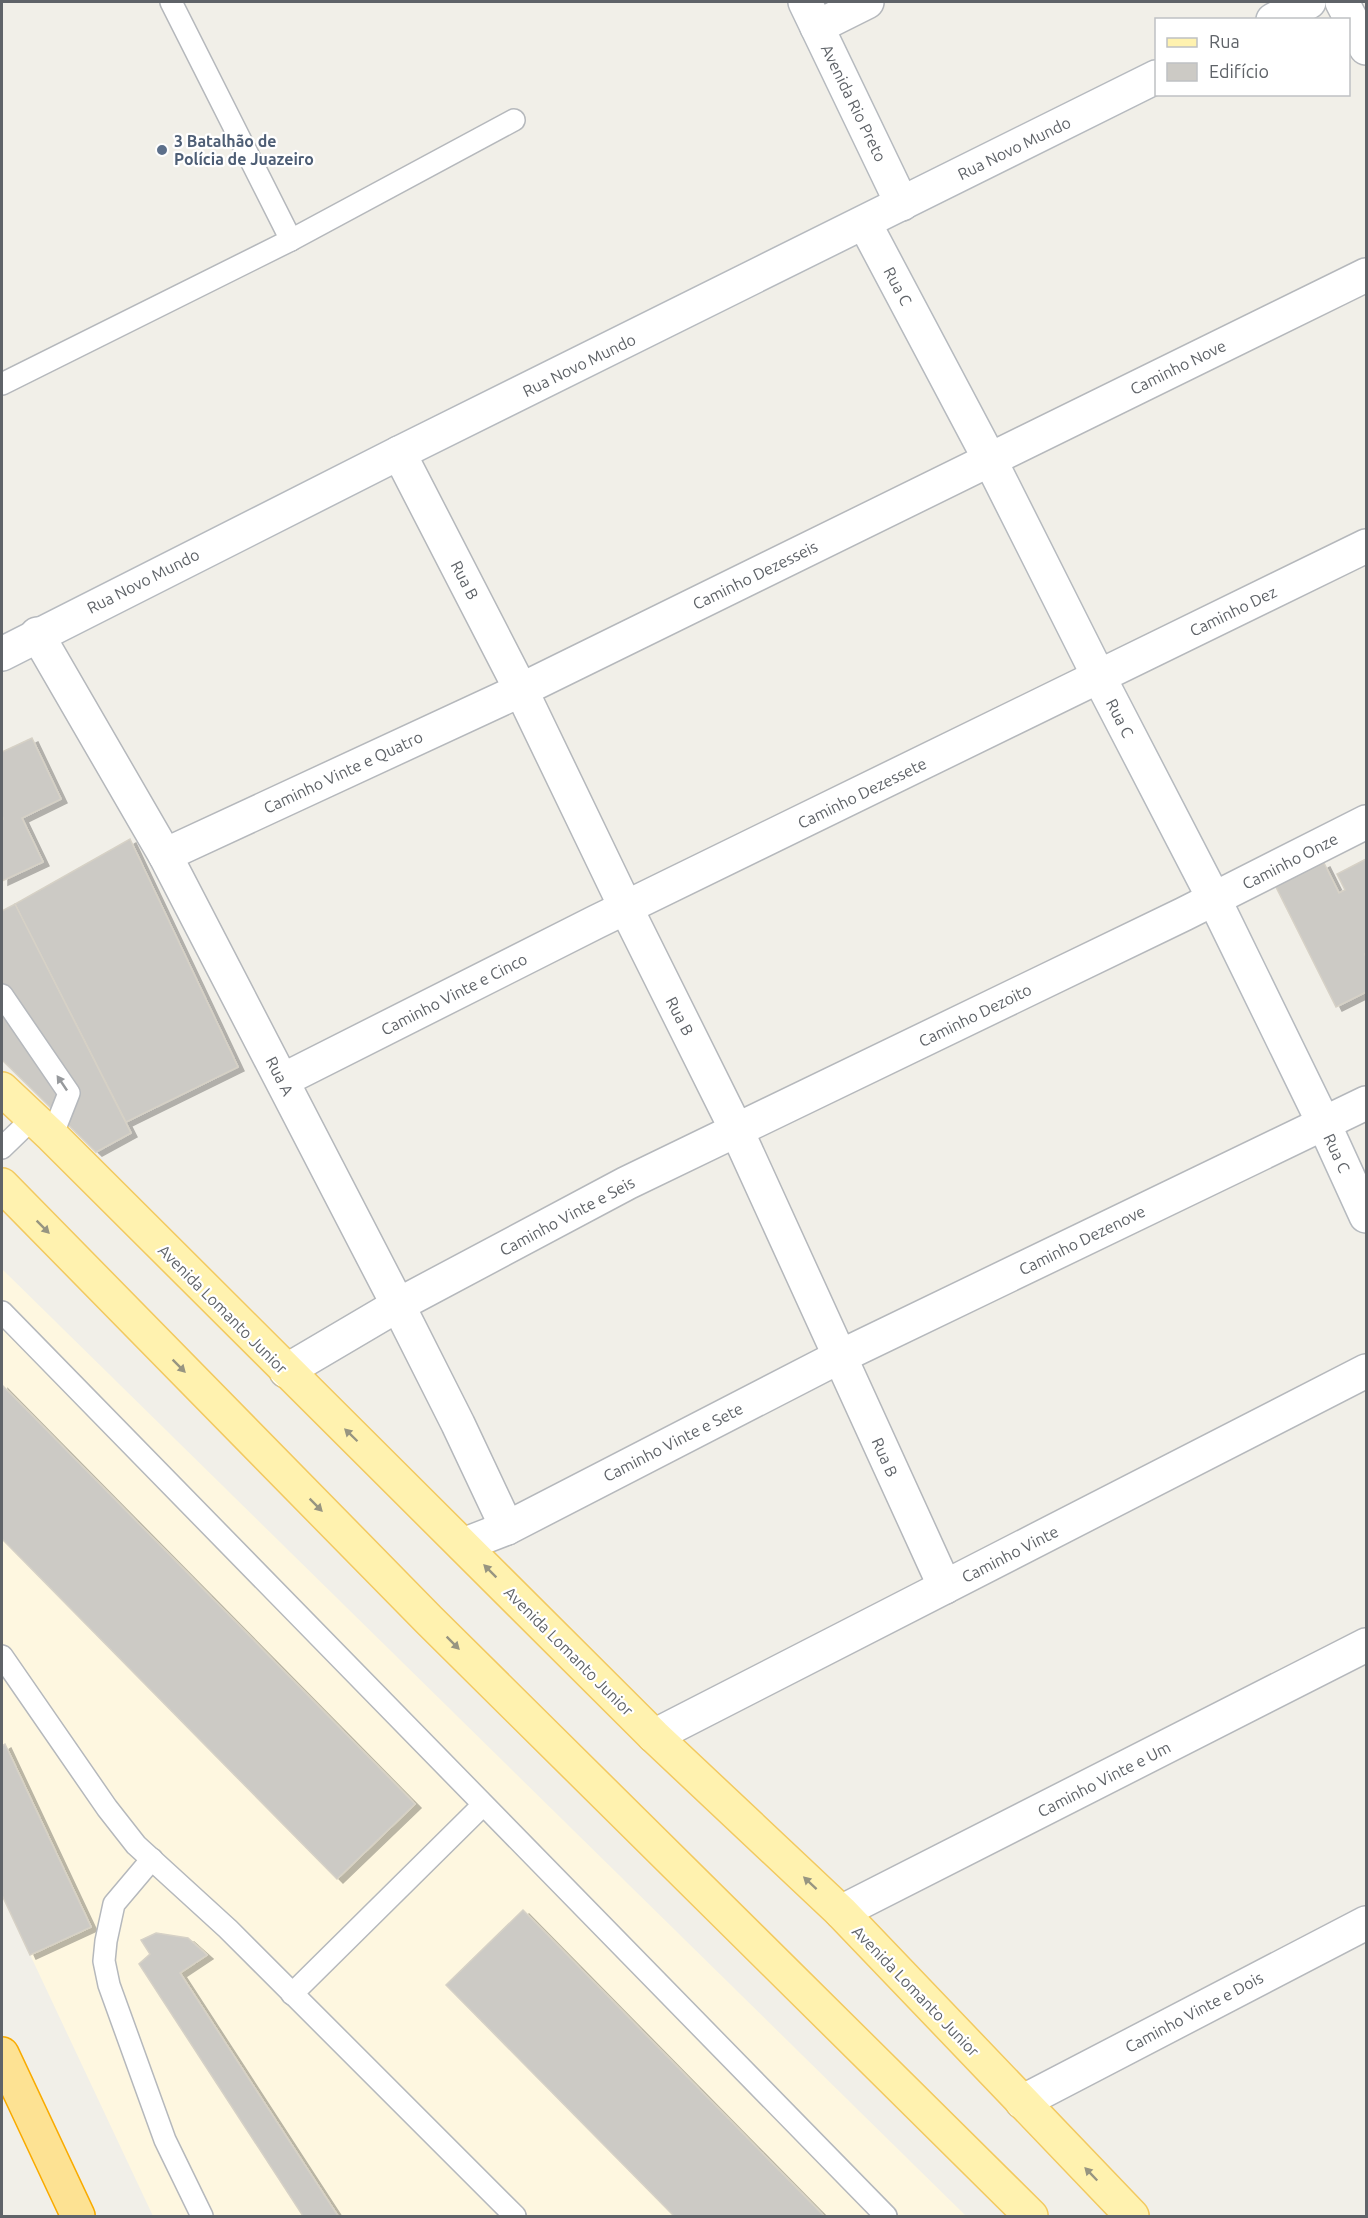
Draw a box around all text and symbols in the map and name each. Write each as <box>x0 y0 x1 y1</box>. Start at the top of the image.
legend <box>1155 18 1350 96</box>
text: Rua <box>1209 31 1240 51</box>
street label: Avenida Rio Preto <box>818 42 890 164</box>
text: Edifício <box>1209 61 1269 81</box>
street label: Rua Novo Mundo <box>955 113 1073 183</box>
place label: 3 Batalhão de Polícia de Juazeiro <box>174 132 314 168</box>
marker: 3 Batalhão de Polícia de Juazeiro <box>155 143 169 157</box>
street label: Rua C <box>880 264 916 308</box>
street label: Rua Novo Mundo <box>520 330 638 400</box>
street label: Caminho Nove <box>1127 336 1229 398</box>
street label: Caminho Dezesseis <box>690 537 820 613</box>
street label: Rua Novo Mundo <box>84 545 202 617</box>
street label: Rua B <box>448 558 482 602</box>
street label: Caminho Dez <box>1187 582 1279 640</box>
street label: Rua C <box>1103 696 1137 740</box>
street label: Caminho Vinte e Quatro <box>261 727 425 817</box>
street label: Caminho Dezessete <box>795 754 929 832</box>
street label: Caminho Onze <box>1239 829 1341 893</box>
street label: Caminho Vinte e Cinco <box>378 949 530 1039</box>
street label: Caminho Dezoito <box>916 980 1034 1050</box>
street label: Rua B <box>663 994 697 1038</box>
street label: Rua A <box>263 1053 298 1099</box>
one-way arrow <box>57 1075 68 1091</box>
street label: Rua C <box>1320 1131 1354 1175</box>
street label: Caminho Vinte e Seis <box>497 1173 638 1259</box>
street label: Caminho Dezenove <box>1016 1202 1148 1278</box>
one-way arrow <box>35 1219 49 1233</box>
street label: Avenida Lomanto Junior <box>155 1241 291 1377</box>
one-way arrow <box>172 1358 186 1372</box>
street label: Caminho Vinte e Sete <box>600 1399 746 1485</box>
one-way arrow <box>344 1428 358 1442</box>
street label: Rua B <box>868 1435 902 1479</box>
one-way arrow <box>309 1497 323 1511</box>
street label: Caminho Vinte <box>959 1522 1061 1586</box>
one-way arrow <box>483 1565 497 1579</box>
street label: Avenida Lomanto Junior <box>501 1583 637 1719</box>
one-way arrow <box>446 1636 460 1650</box>
street label: Caminho Vinte e Um <box>1035 1738 1173 1820</box>
one-way arrow <box>803 1877 818 1890</box>
street label: Avenida Lomanto Junior <box>849 1922 983 2060</box>
street label: Caminho Vinte e Dois <box>1122 1968 1266 2056</box>
one-way arrow <box>1085 2168 1099 2182</box>

